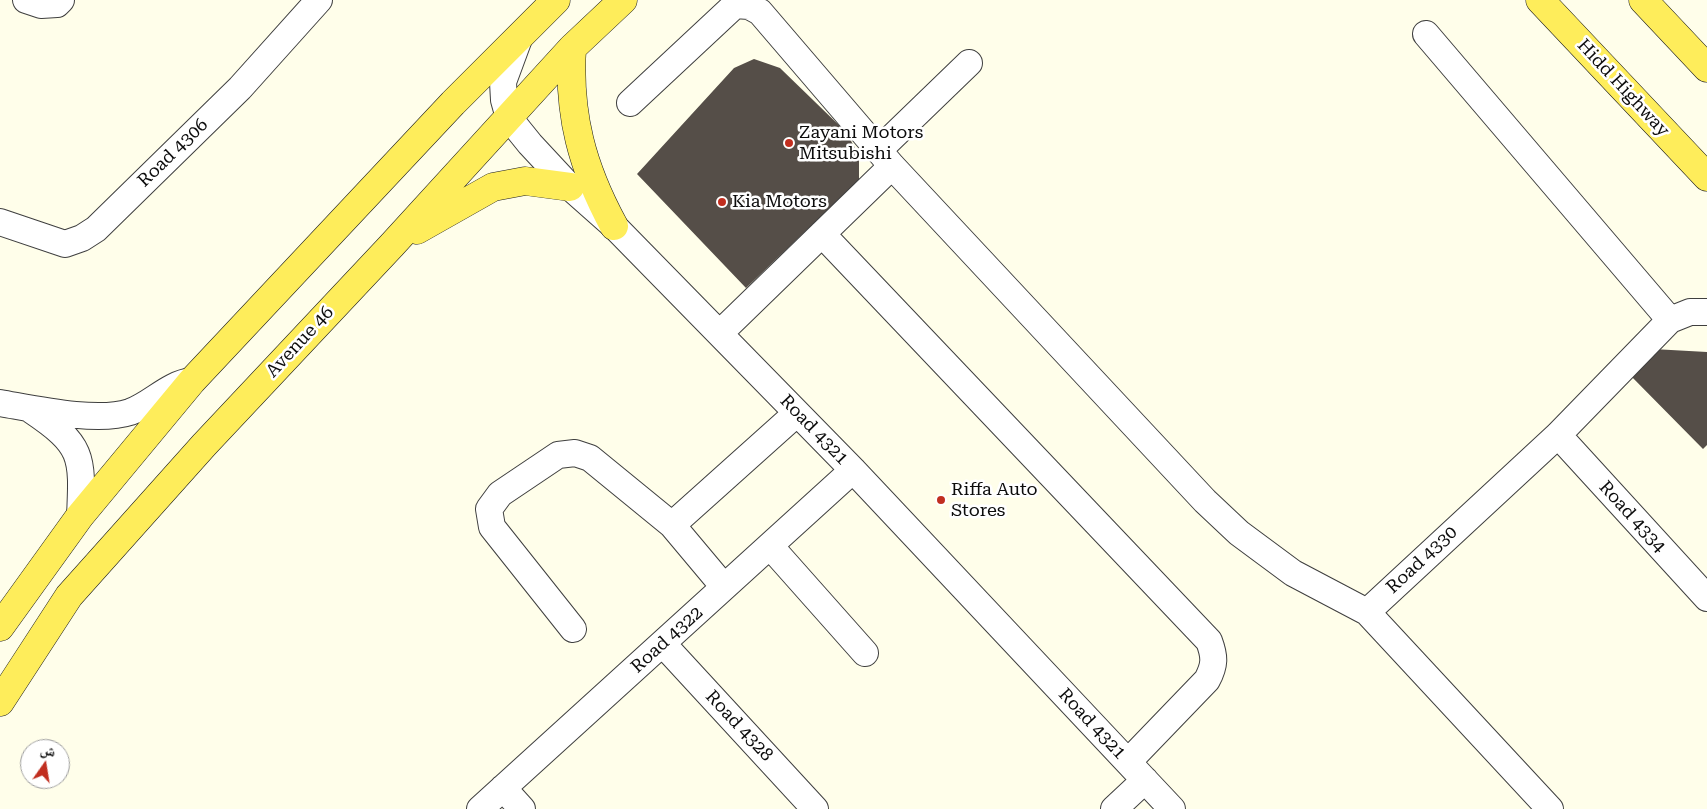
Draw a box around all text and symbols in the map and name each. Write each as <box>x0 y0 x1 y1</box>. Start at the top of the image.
street label: Hidd Highway <box>1572 35 1674 141</box>
street label: Road 4306 <box>133 114 213 192</box>
place label: Zayani Motors Mitsubishi <box>799 122 923 164</box>
marker: Zayani Motors Mitsubishi <box>783 137 795 149</box>
place label: Kia Motors <box>732 191 827 213</box>
marker: Kia Motors <box>716 196 728 208</box>
street label: Avenue 46 <box>262 302 338 382</box>
street label: Road 4321 <box>775 390 853 470</box>
street label: Road 4334 <box>1594 477 1670 557</box>
place label: Riffa Auto Stores <box>951 479 1038 522</box>
marker: Riffa Auto Stores <box>935 494 947 506</box>
street label: Road 4330 <box>1382 522 1462 598</box>
street label: Road 4322 <box>627 602 707 678</box>
street label: Road 4321 <box>1054 684 1130 764</box>
street label: Road 4328 <box>701 686 777 766</box>
north arrow <box>20 739 70 789</box>
text: ش <box>39 741 57 760</box>

